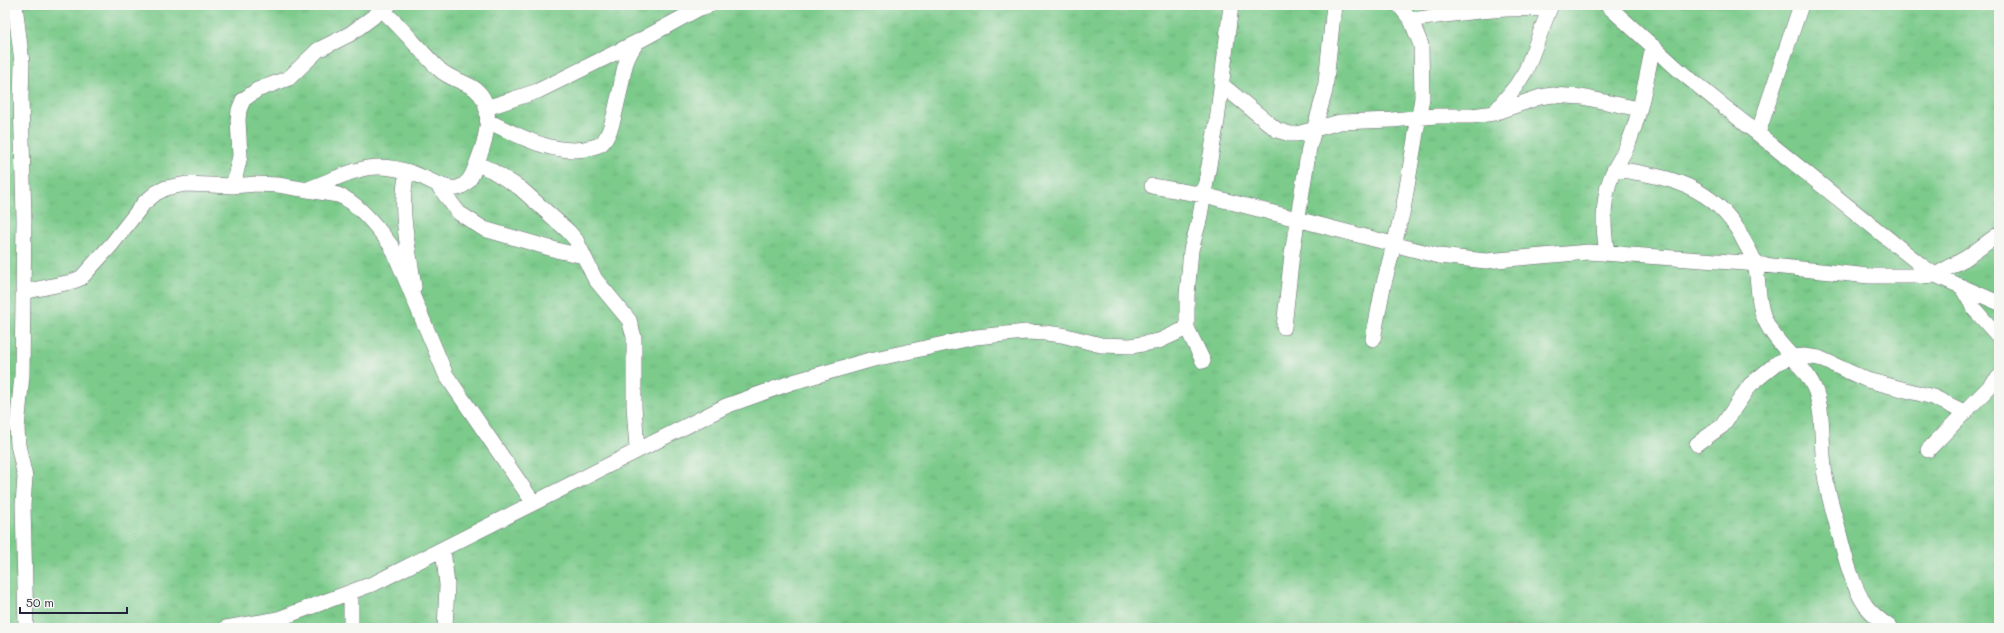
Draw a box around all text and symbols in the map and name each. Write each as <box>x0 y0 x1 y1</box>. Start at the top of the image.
scale bar <box>20 589 127 615</box>
text: 50 m <box>26 594 54 610</box>

